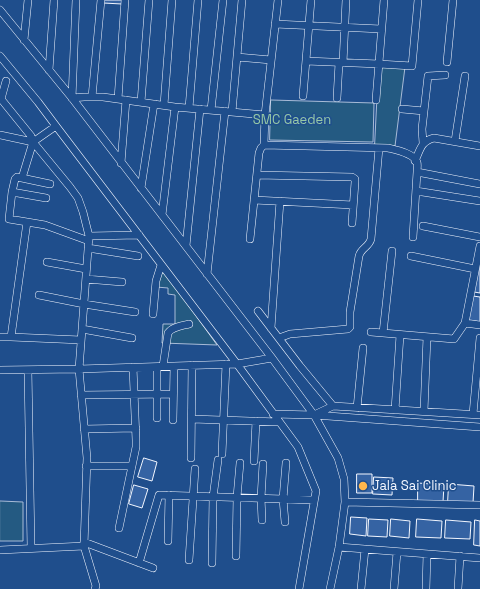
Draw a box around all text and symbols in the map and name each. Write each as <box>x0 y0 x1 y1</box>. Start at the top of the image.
park label: SMC Gaeden <box>253 112 331 128</box>
place label: Jala Sai Clinic <box>372 478 456 494</box>
marker: Jala Sai Clinic <box>357 480 369 492</box>

